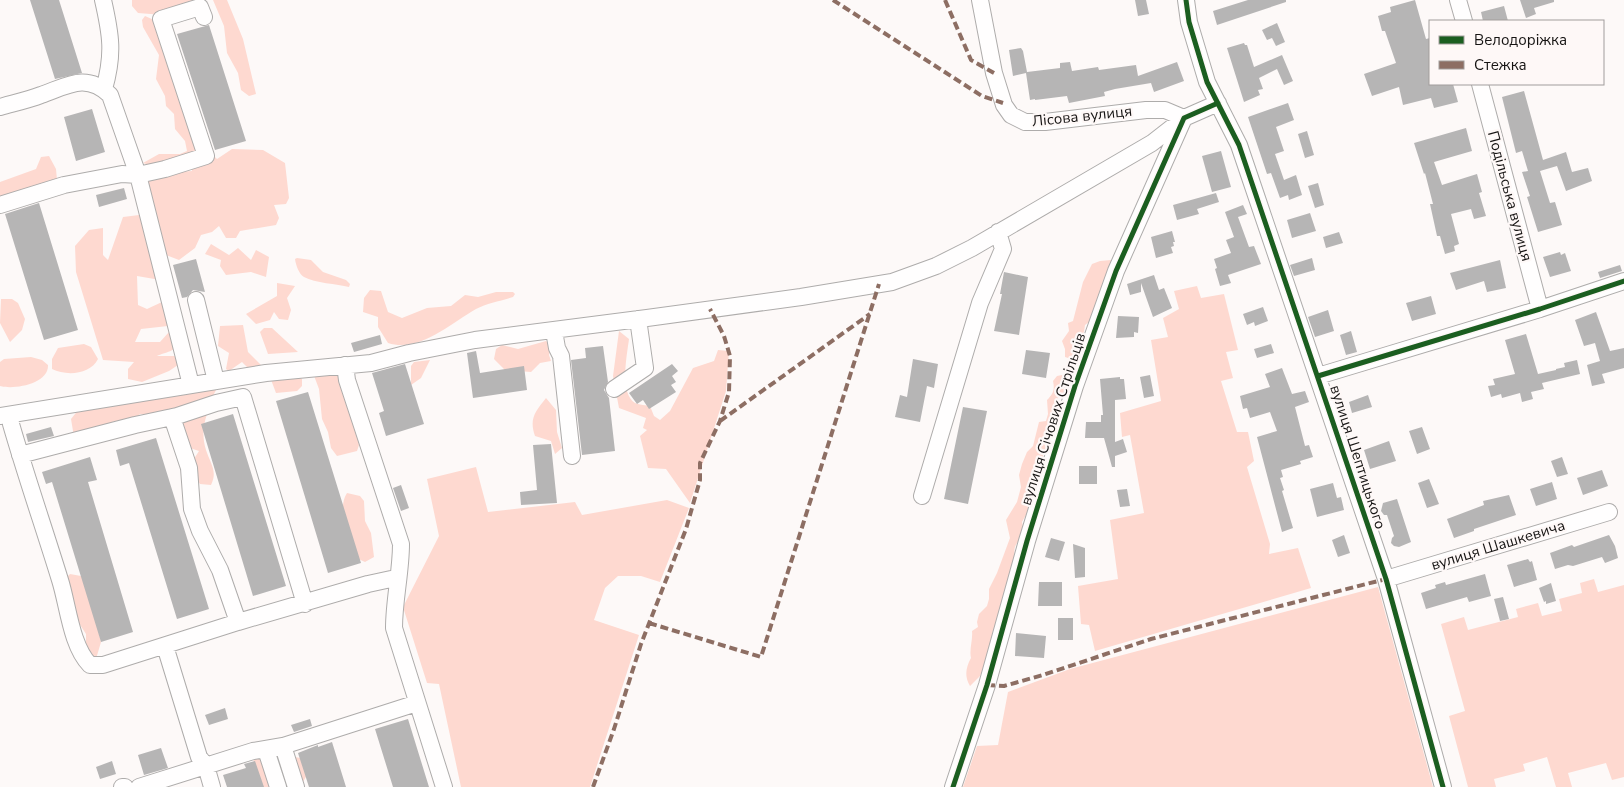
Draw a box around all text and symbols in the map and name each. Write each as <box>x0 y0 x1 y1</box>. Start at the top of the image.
legend <box>1429 20 1604 85</box>
text: Велодоріжка <box>1474 30 1567 50</box>
text: Стежка <box>1474 55 1527 75</box>
street label: Лісова вулиця <box>1031 101 1133 131</box>
street label: Подільська вулиця <box>1483 129 1537 263</box>
street label: вулиця Січових Стрільців <box>1016 330 1090 508</box>
street label: вулиця Шептицького <box>1325 382 1391 532</box>
street label: вулиця Шашкевича <box>1429 515 1567 575</box>

